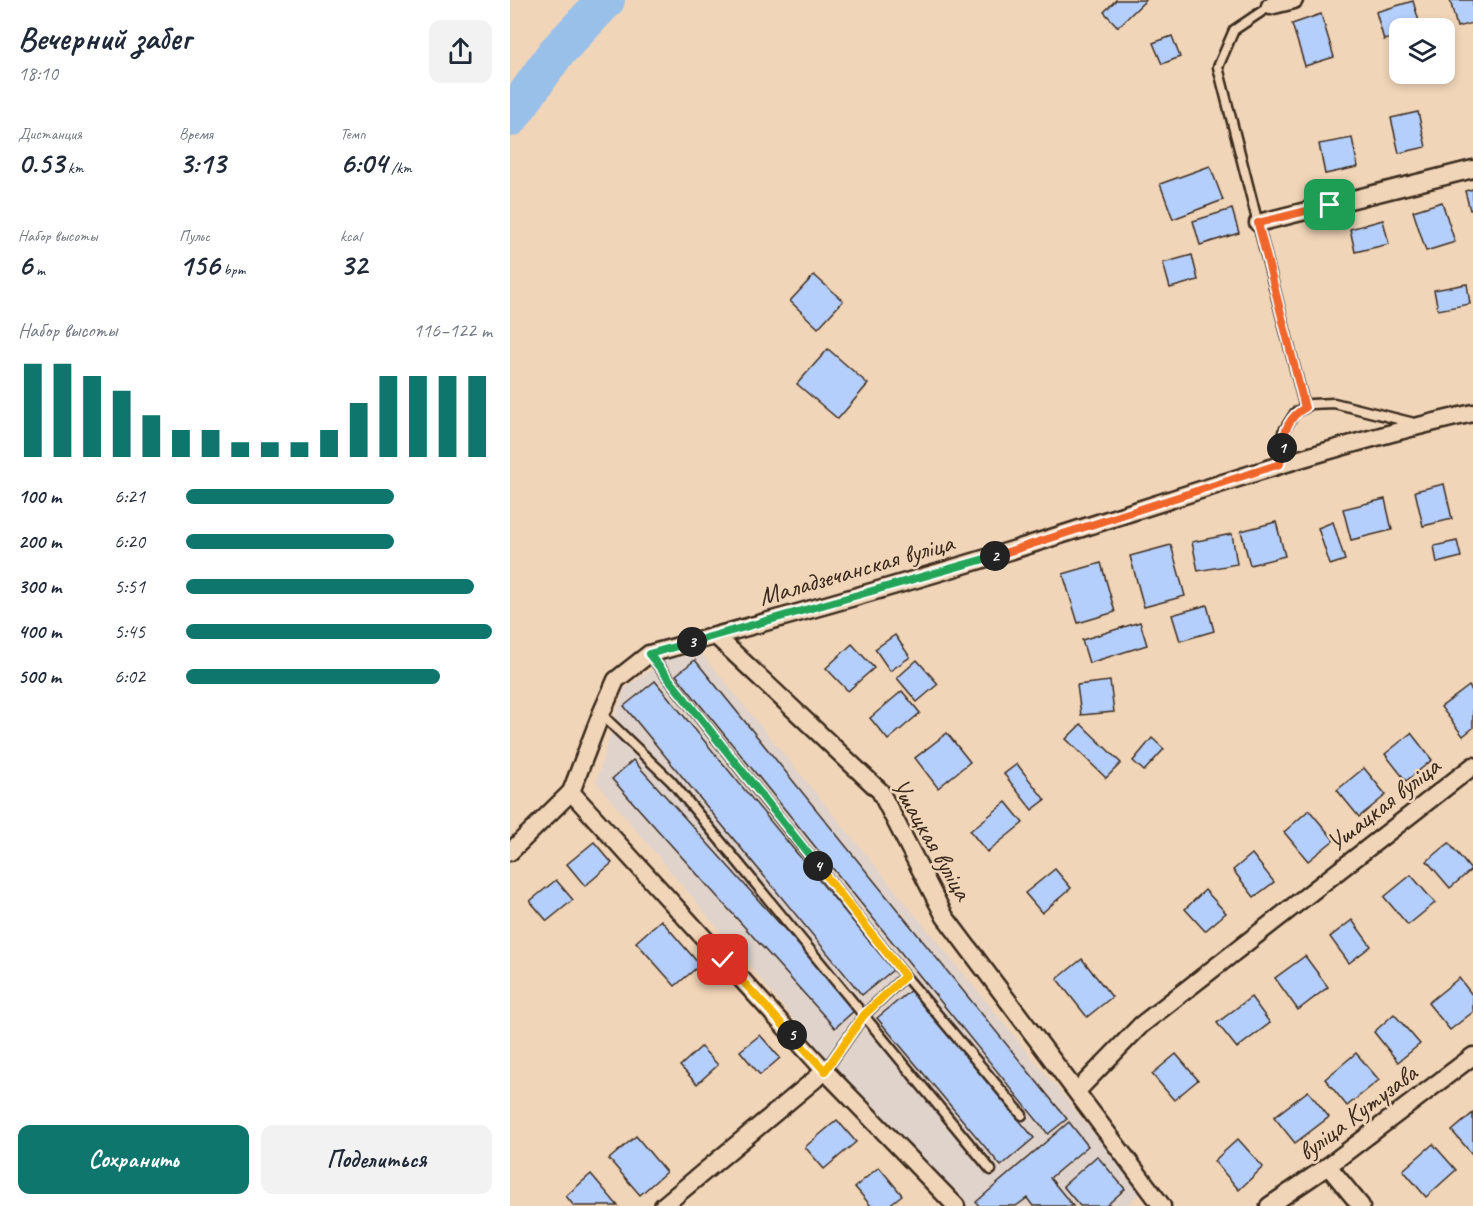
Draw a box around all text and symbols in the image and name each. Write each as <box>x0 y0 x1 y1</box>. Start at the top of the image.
text: Вечерний забег <box>18 17 191 59</box>
map controls <box>1389 18 1455 84</box>
button: layers <box>1389 18 1455 84</box>
button: share <box>429 20 492 83</box>
text: 18:10 <box>18 61 58 86</box>
text: Дистанция <box>18 124 82 144</box>
text: Время <box>179 124 213 144</box>
text: Темп <box>340 124 366 144</box>
text: 0.53 <box>18 144 64 182</box>
text: 3:13 <box>179 144 225 182</box>
text: 6:04 <box>340 144 387 182</box>
text: km <box>64 158 83 178</box>
text: /km <box>387 158 412 178</box>
pin <box>1304 179 1355 230</box>
icon: arrive <box>1313 188 1346 221</box>
text: Набор высоты <box>18 226 97 246</box>
text: Пульс <box>179 226 210 246</box>
text: kcal <box>340 226 361 246</box>
text: 6 <box>18 246 32 284</box>
text: 156 <box>179 246 220 284</box>
text: 32 <box>340 246 367 284</box>
text: m <box>32 260 45 280</box>
text: bpm <box>220 260 246 280</box>
text: Набор высоты <box>18 318 117 343</box>
text: 116–122 m <box>413 318 492 343</box>
pin: 1 <box>1267 433 1297 463</box>
text: 1 <box>1278 438 1286 458</box>
text: 100 m <box>18 484 61 509</box>
text: 6:21 <box>114 484 145 509</box>
street label: Маладзечанская вуліца <box>755 525 959 613</box>
text: 200 m <box>18 529 61 554</box>
text: 6:20 <box>114 529 145 554</box>
pin: 2 <box>980 541 1010 571</box>
text: 2 <box>991 546 999 566</box>
text: 300 m <box>18 574 61 599</box>
text: 5:51 <box>114 574 145 599</box>
text: 400 m <box>18 619 61 644</box>
text: 5:45 <box>114 619 145 644</box>
pin: 3 <box>677 627 707 657</box>
text: 3 <box>688 632 696 652</box>
text: 500 m <box>18 664 61 689</box>
text: 6:02 <box>114 664 145 689</box>
street label: Ушацкая вуліца <box>1320 749 1448 859</box>
street label: Ушацкая вуліца <box>884 773 980 907</box>
pin: 4 <box>803 851 833 881</box>
text: 4 <box>814 856 822 876</box>
pin <box>697 934 748 985</box>
icon: check <box>706 943 739 976</box>
pin: 5 <box>777 1020 807 1050</box>
text: 5 <box>789 1025 795 1045</box>
street label: вуліца Кутузава <box>1291 1056 1425 1168</box>
button: Сохранить <box>18 1125 249 1194</box>
button: Поделиться <box>261 1125 492 1194</box>

